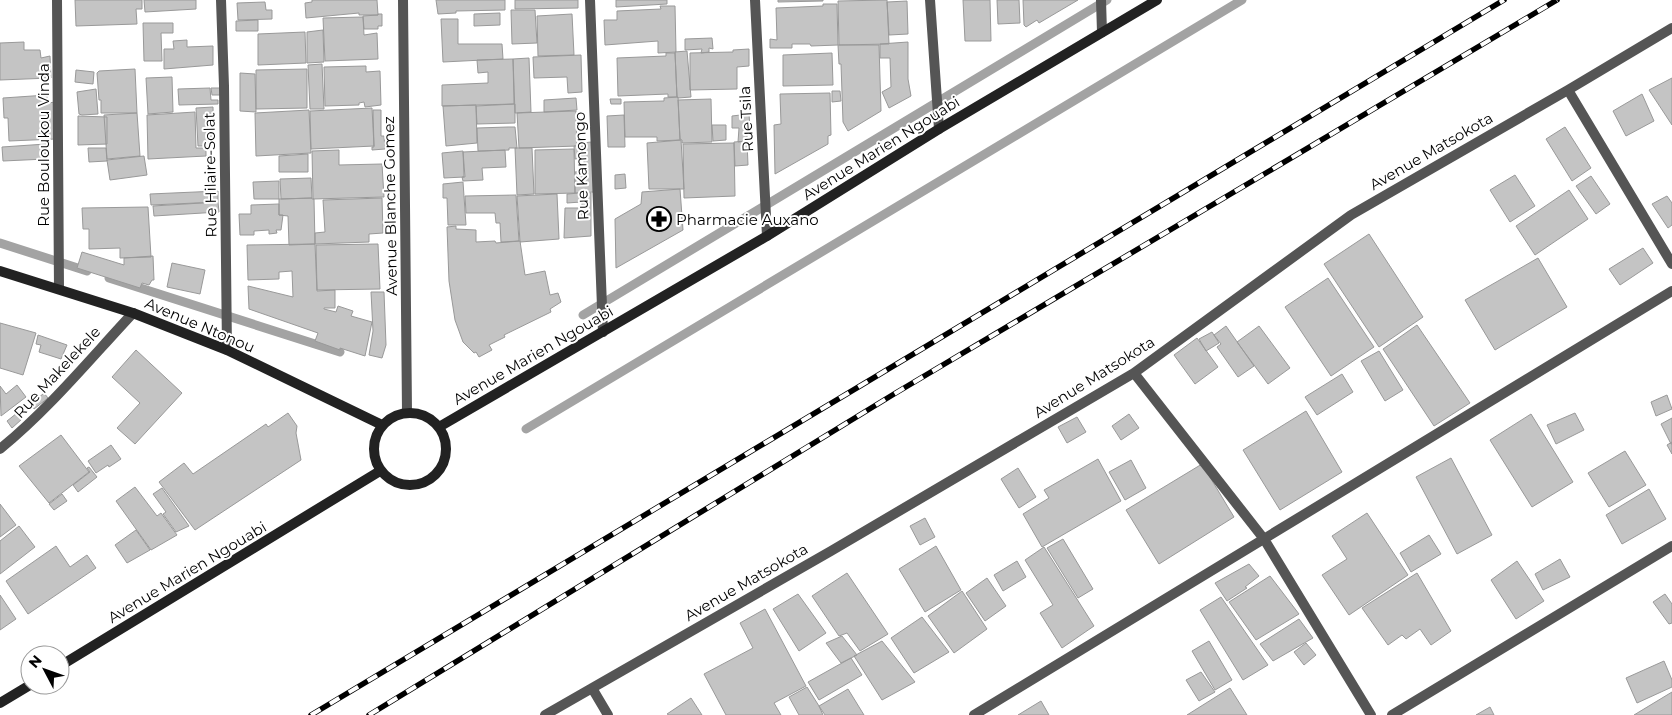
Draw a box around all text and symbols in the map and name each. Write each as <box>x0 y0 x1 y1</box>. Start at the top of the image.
street label: Rue Bouloukou Vinda <box>34 63 53 227</box>
street label: Rue Tsila <box>735 85 757 153</box>
street label: Avenue Marien Ngouabi <box>799 92 963 204</box>
street label: Avenue Matsokota <box>1366 108 1496 194</box>
street label: Rue Hilaire-Solat <box>199 112 221 238</box>
street label: Rue Kamongo <box>570 112 592 220</box>
street label: Avenue Blanche Gomez <box>379 116 401 296</box>
pharmacy icon: Pharmacie Auxano <box>646 206 672 232</box>
place label: Pharmacie Auxano <box>676 210 819 229</box>
street label: Avenue Ntonou <box>142 293 258 357</box>
street label: Avenue Marien Ngouabi <box>450 301 616 409</box>
street label: Rue Makelekele <box>10 322 104 422</box>
street label: Avenue Matsokota <box>1030 332 1158 422</box>
street label: Avenue Marien Ngouabi <box>104 517 270 627</box>
street label: Avenue Matsokota <box>681 539 811 625</box>
north arrow <box>20 645 70 695</box>
text: N <box>25 651 46 672</box>

